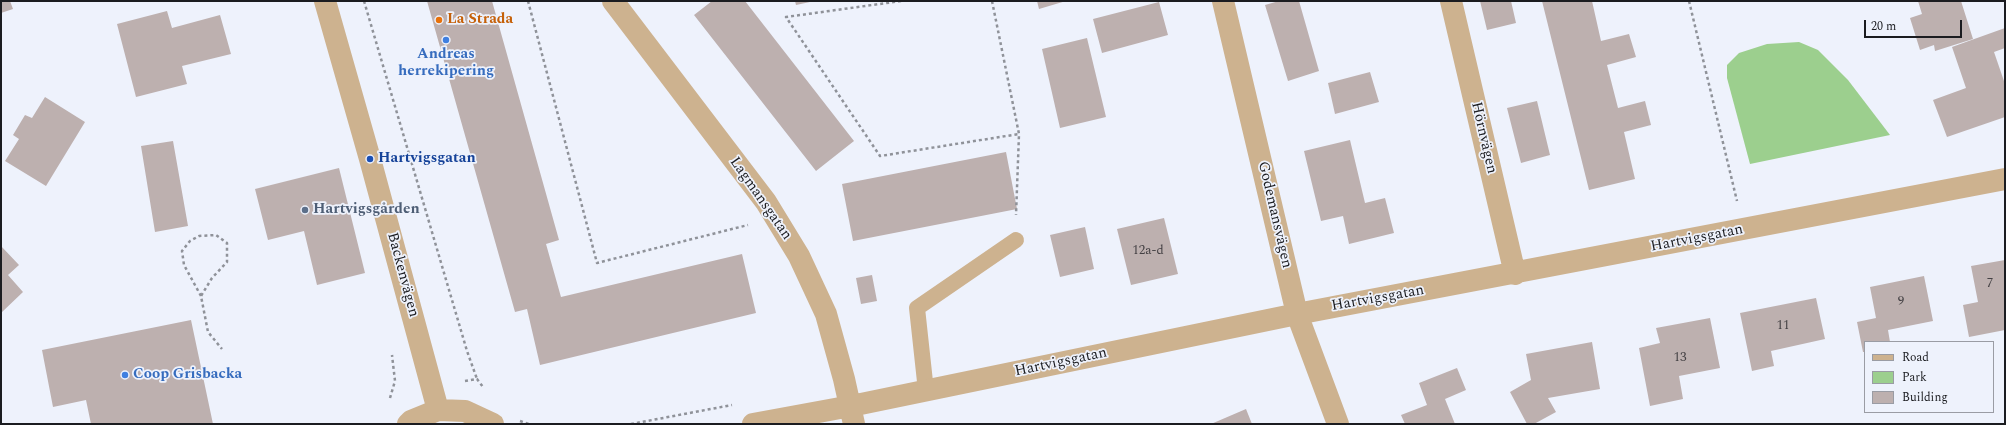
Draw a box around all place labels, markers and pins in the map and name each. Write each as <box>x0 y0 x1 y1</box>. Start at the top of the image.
place label: La Strada <box>447 11 513 29</box>
marker: La Strada <box>434 15 444 25</box>
marker: Andreas herrekipering <box>441 35 451 45</box>
place label: Andreas herrekipering <box>398 46 494 81</box>
place label: Hartvigsgatan <box>378 150 476 168</box>
marker: Hartvigsgatan <box>365 154 375 164</box>
place label: Hartvigsgården <box>313 201 420 219</box>
marker: Hartvigsgården <box>300 205 310 215</box>
place label: Coop Grisbacka <box>133 366 242 384</box>
marker: Coop Grisbacka <box>120 370 130 380</box>

